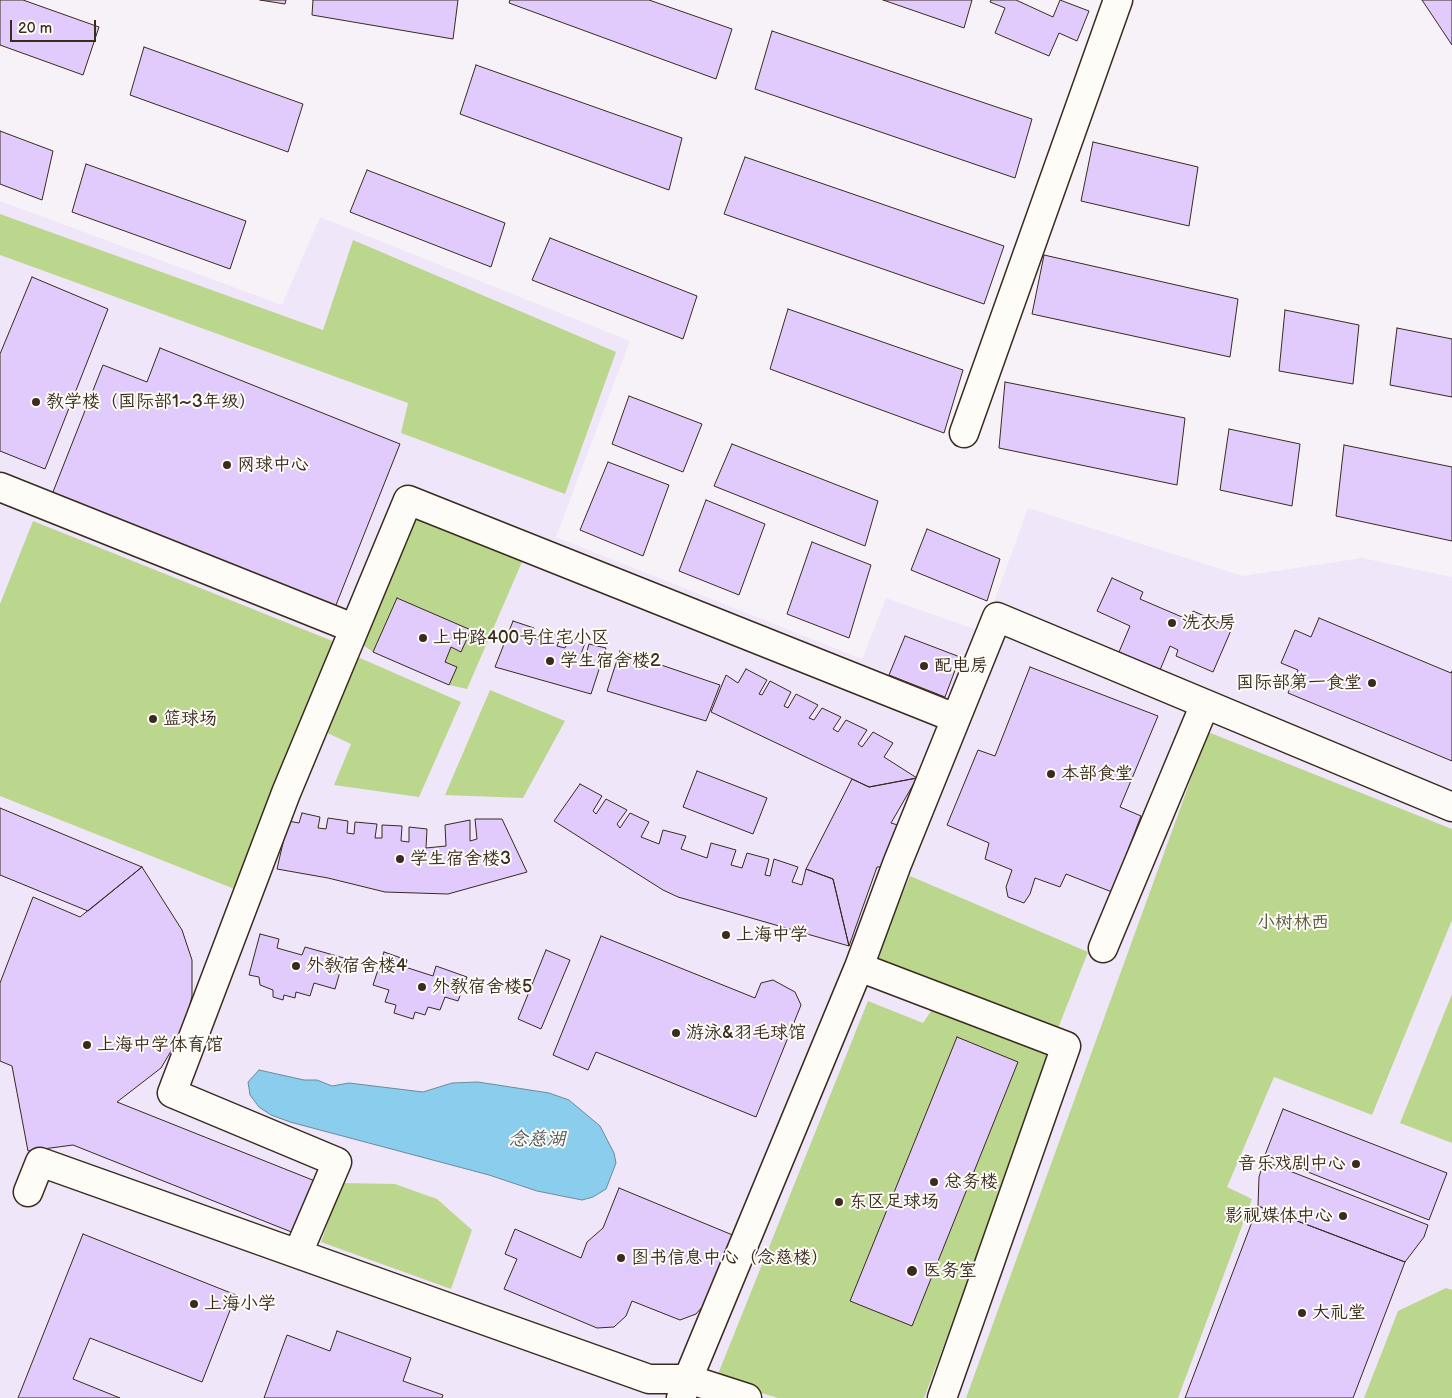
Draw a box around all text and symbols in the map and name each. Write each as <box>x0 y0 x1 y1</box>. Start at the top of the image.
scale bar <box>12 10 99 42</box>
text: 20 m <box>18 19 52 38</box>
place label: 教学楼（国际部1~3年级） <box>46 391 257 413</box>
marker: 教学楼（国际部1~3年级） <box>30 396 42 408</box>
place label: 网球中心 <box>237 454 309 476</box>
marker: 网球中心 <box>221 459 233 471</box>
place label: 洗衣房 <box>1182 612 1236 634</box>
marker: 洗衣房 <box>1166 617 1178 629</box>
place label: 上中路400号住宅小区 <box>433 627 609 649</box>
marker: 上中路400号住宅小区 <box>417 632 429 644</box>
place label: 学生宿舍楼2 <box>560 650 661 672</box>
marker: 学生宿舍楼2 <box>544 655 556 667</box>
place label: 配电房 <box>934 655 988 677</box>
marker: 配电房 <box>918 660 930 672</box>
place label: 国际部第一食堂 <box>1236 672 1362 694</box>
marker: 国际部第一食堂 <box>1366 677 1378 689</box>
place label: 篮球场 <box>163 708 217 730</box>
marker: 篮球场 <box>147 713 159 725</box>
place label: 本部食堂 <box>1061 763 1133 785</box>
marker: 本部食堂 <box>1045 768 1057 780</box>
place label: 学生宿舍楼3 <box>410 848 511 870</box>
marker: 学生宿舍楼3 <box>394 853 406 865</box>
park label: 小树林西 <box>1257 912 1329 934</box>
place label: 上海中学 <box>736 924 808 946</box>
marker: 上海中学 <box>720 929 732 941</box>
place label: 外教宿舍楼4 <box>306 955 407 977</box>
marker: 外教宿舍楼4 <box>290 960 302 972</box>
place label: 外教宿舍楼5 <box>432 976 532 998</box>
marker: 外教宿舍楼5 <box>416 981 428 993</box>
place label: 游泳&羽毛球馆 <box>686 1022 806 1044</box>
marker: 游泳&羽毛球馆 <box>670 1027 682 1039</box>
place label: 上海中学体育馆 <box>97 1034 223 1056</box>
marker: 上海中学体育馆 <box>81 1039 93 1051</box>
water label: 念慈湖 <box>509 1129 565 1151</box>
place label: 音乐戏剧中心 <box>1238 1153 1346 1175</box>
marker: 音乐戏剧中心 <box>1350 1158 1362 1170</box>
place label: 总务楼 <box>944 1171 998 1193</box>
marker: 总务楼 <box>928 1176 940 1188</box>
place label: 东区足球场 <box>849 1191 939 1213</box>
marker: 东区足球场 <box>833 1196 845 1208</box>
place label: 影视媒体中心 <box>1225 1205 1333 1227</box>
marker: 影视媒体中心 <box>1337 1210 1349 1222</box>
place label: 图书信息中心（念慈楼） <box>631 1247 829 1269</box>
marker: 图书信息中心（念慈楼） <box>615 1252 627 1264</box>
place label: 医务室 <box>923 1260 977 1282</box>
marker: 医务室 <box>905 1264 919 1278</box>
place label: 上海小学 <box>204 1293 276 1315</box>
marker: 上海小学 <box>188 1298 200 1310</box>
place label: 大礼堂 <box>1312 1302 1366 1324</box>
marker: 大礼堂 <box>1296 1307 1308 1319</box>

